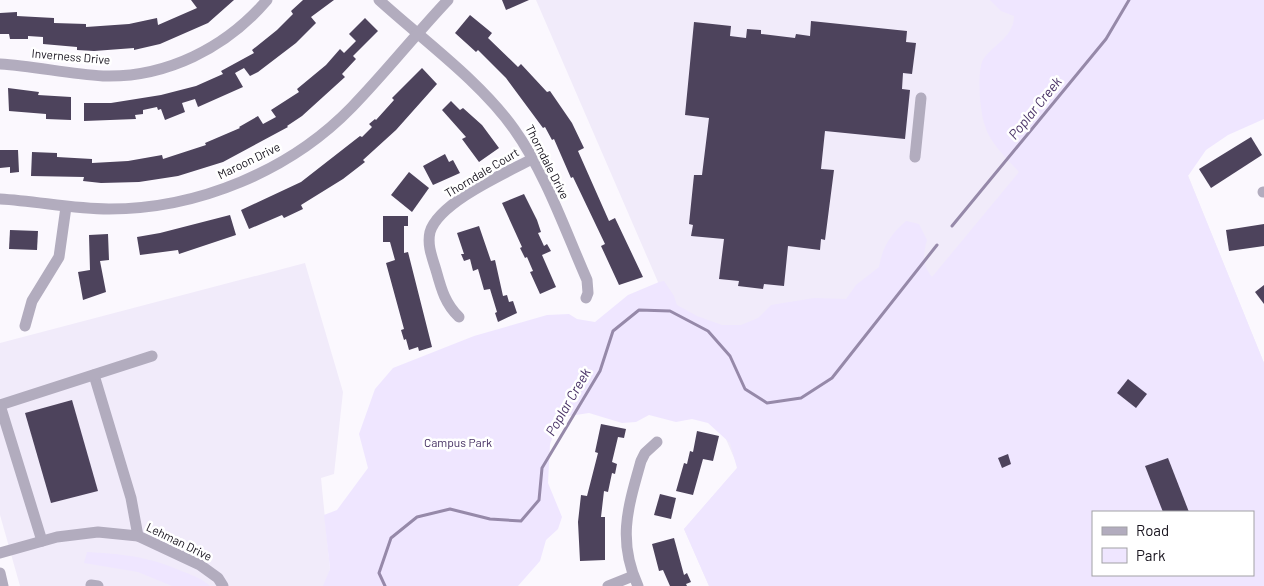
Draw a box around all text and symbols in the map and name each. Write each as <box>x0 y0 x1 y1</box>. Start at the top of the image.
street label: Inverness Drive <box>31 46 111 66</box>
water label: Poplar Creek <box>1004 73 1065 142</box>
street label: Thorndale Drive <box>523 122 573 201</box>
street label: Maroon Drive <box>215 139 282 181</box>
street label: Thorndale Court <box>442 145 521 200</box>
water label: Poplar Creek <box>541 365 594 439</box>
park label: Campus Park <box>424 435 492 449</box>
legend <box>1092 511 1254 576</box>
street label: Lehman Drive <box>144 519 215 563</box>
text: Road <box>1136 521 1169 539</box>
text: Park <box>1136 546 1166 564</box>

